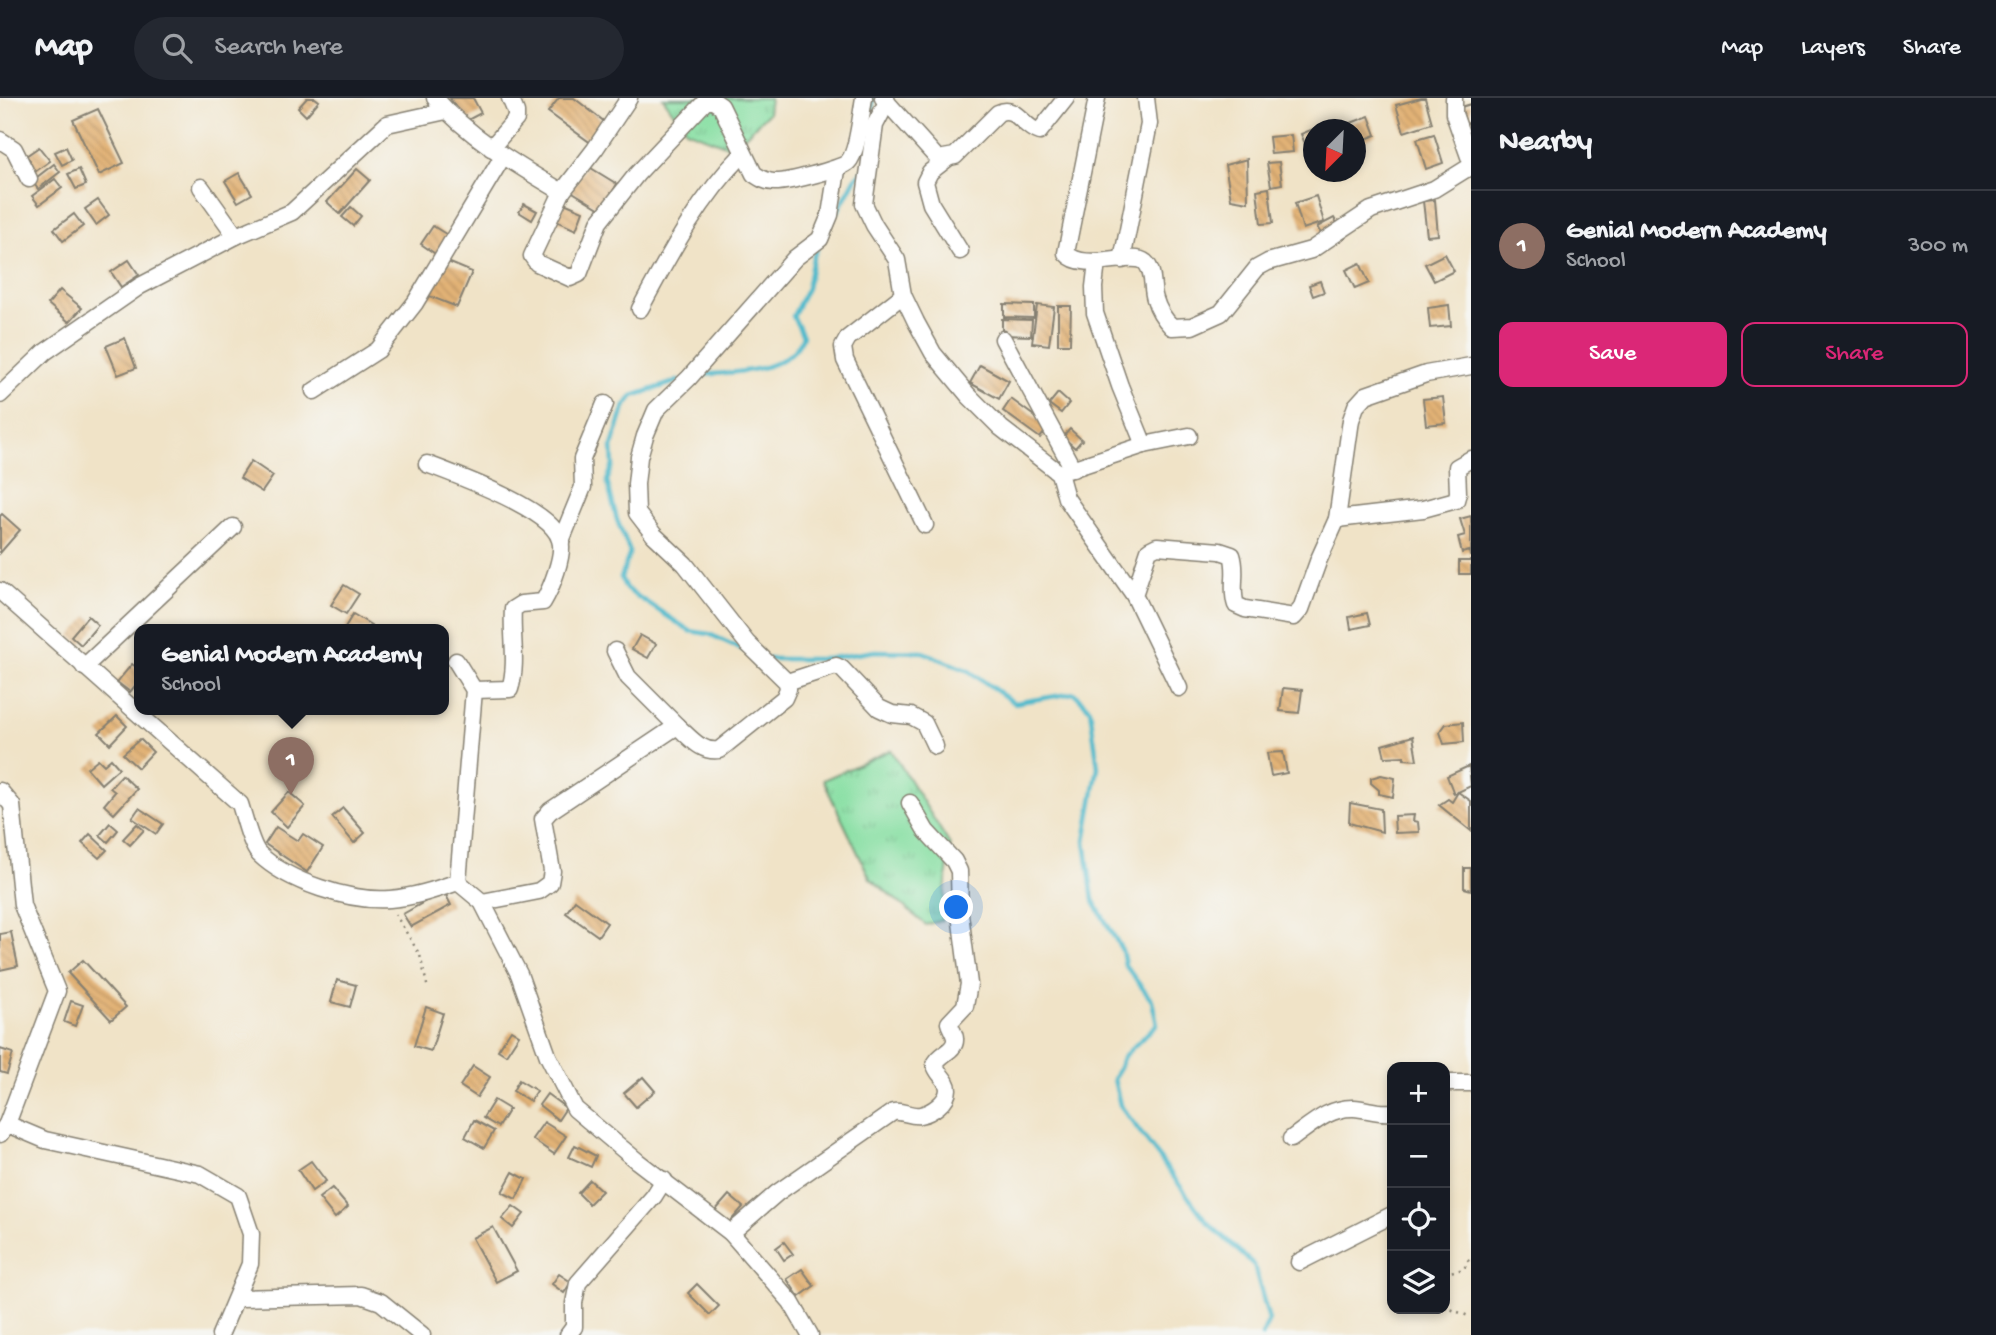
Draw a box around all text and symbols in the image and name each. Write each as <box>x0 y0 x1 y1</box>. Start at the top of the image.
search box <box>134 17 624 80</box>
text: Map <box>35 29 92 67</box>
icon: search <box>158 29 196 67</box>
text: Search here <box>214 33 343 64</box>
text: Map <box>1721 34 1763 63</box>
text: Layers <box>1801 34 1865 63</box>
text: Share <box>1903 34 1961 63</box>
north arrow <box>1303 119 1366 182</box>
text: Nearby <box>1499 126 1592 161</box>
text: Genial Modern Academy <box>1566 217 1827 248</box>
text: 1 <box>1517 233 1527 260</box>
text: 300 m <box>1908 233 1968 260</box>
text: School <box>1566 248 1626 275</box>
button: Save <box>1499 322 1727 387</box>
button: Share <box>1741 322 1968 387</box>
popup <box>134 624 449 715</box>
text: Genial Modern Academy <box>161 641 422 672</box>
text: School <box>161 672 221 699</box>
pin: 1 <box>268 737 314 795</box>
your location <box>939 890 973 924</box>
map controls <box>1387 1062 1450 1314</box>
button: + <box>1387 1062 1450 1125</box>
button: − <box>1387 1125 1450 1188</box>
button: locate <box>1387 1188 1450 1251</box>
button: layers <box>1387 1251 1450 1314</box>

